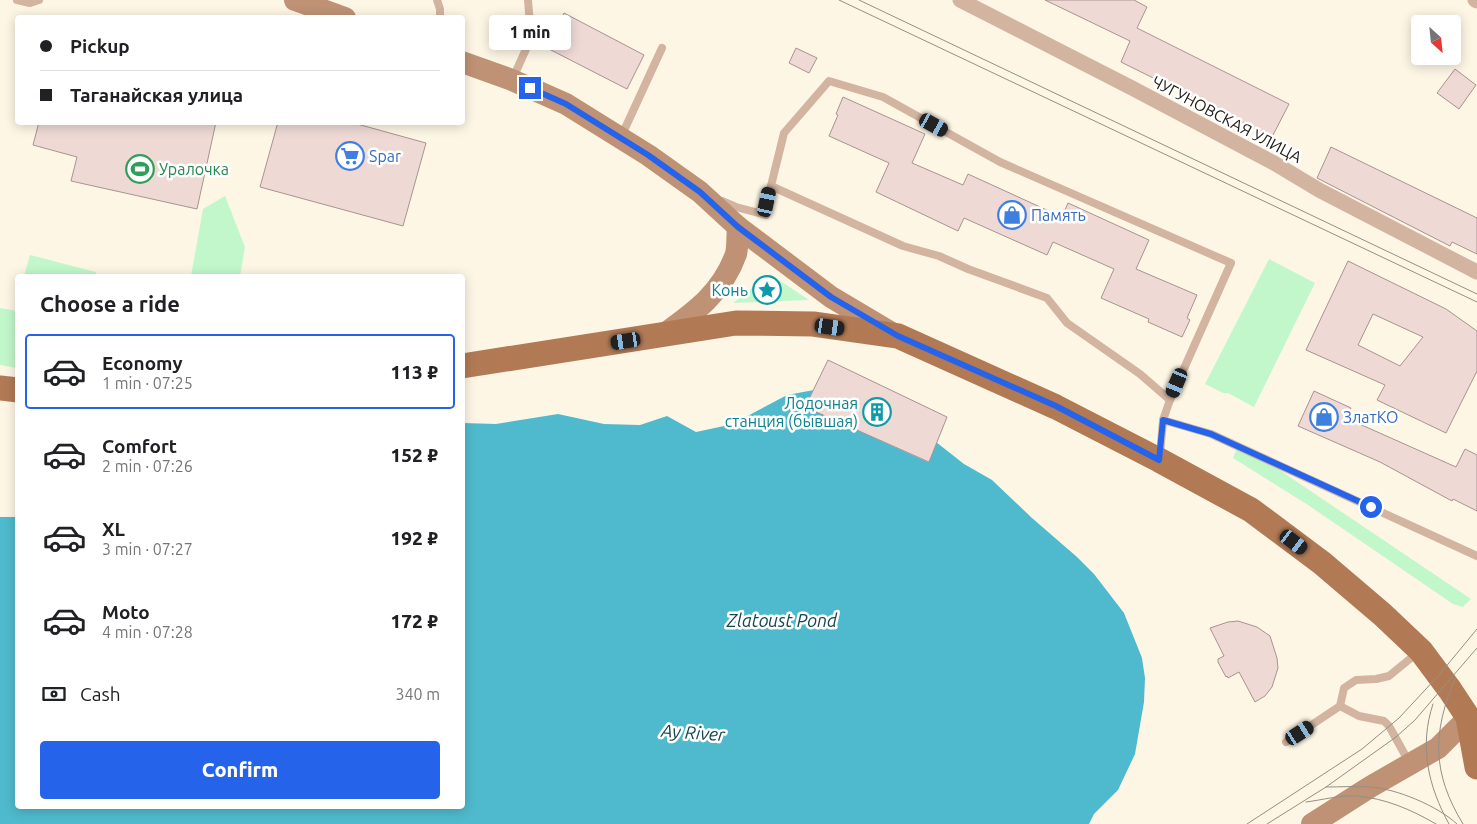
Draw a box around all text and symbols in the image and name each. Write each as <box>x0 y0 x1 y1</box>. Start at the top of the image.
north arrow <box>1411 15 1461 65</box>
map controls <box>1411 15 1461 65</box>
callout: 1 min <box>489 16 571 51</box>
text: 1 min <box>510 23 550 41</box>
text: Pickup <box>70 35 130 57</box>
street label: ЧУГУНОВСКАЯ УЛИЦА <box>1149 72 1305 166</box>
route end <box>519 77 541 99</box>
text: Таганайская улица <box>70 84 243 106</box>
car <box>917 111 950 139</box>
supermarket icon: Spar <box>335 141 365 171</box>
place label: Spar <box>369 147 401 165</box>
sports icon: Уралочка <box>125 154 155 184</box>
place label: Уралочка <box>159 160 229 178</box>
car <box>756 186 777 218</box>
shop icon: Память <box>997 200 1027 230</box>
place label: Память <box>1031 206 1086 224</box>
place icon: Конь <box>752 275 782 305</box>
place label: Конь <box>711 281 748 299</box>
text: Choose a ride <box>40 291 180 316</box>
car <box>814 317 845 337</box>
car <box>610 331 641 351</box>
icon: car <box>42 349 87 394</box>
text: Economy <box>102 352 183 374</box>
text: 113 ₽ <box>391 361 438 383</box>
car <box>1164 366 1189 400</box>
text: 1 min · 07:25 <box>102 374 193 392</box>
place label: Лодочная станция (бывшая) <box>725 394 858 431</box>
building icon: Лодочная станция (бывшая) <box>862 397 892 427</box>
shop icon: ЗлатКО <box>1309 402 1339 432</box>
place label: ЗлатКО <box>1343 408 1398 426</box>
icon: car <box>42 432 87 477</box>
text: Comfort <box>102 435 177 457</box>
text: 152 ₽ <box>391 444 438 466</box>
text: 2 min · 07:26 <box>102 457 193 475</box>
route start <box>1360 496 1382 518</box>
icon: car <box>42 515 87 560</box>
text: XL <box>102 518 125 540</box>
text: 192 ₽ <box>391 527 438 549</box>
car <box>1277 527 1310 557</box>
text: 3 min · 07:27 <box>102 540 193 558</box>
icon: car <box>42 598 87 643</box>
text: Moto <box>102 601 150 623</box>
text: 172 ₽ <box>391 610 438 632</box>
water label: Zlatoust Pond <box>726 610 838 630</box>
text: 4 min · 07:28 <box>102 623 193 641</box>
icon: cash <box>40 680 68 708</box>
text: Cash <box>80 683 121 705</box>
text: 340 m <box>395 685 440 703</box>
car <box>1283 719 1316 747</box>
water label: Ay River <box>659 720 727 744</box>
button: Confirm <box>40 741 440 799</box>

